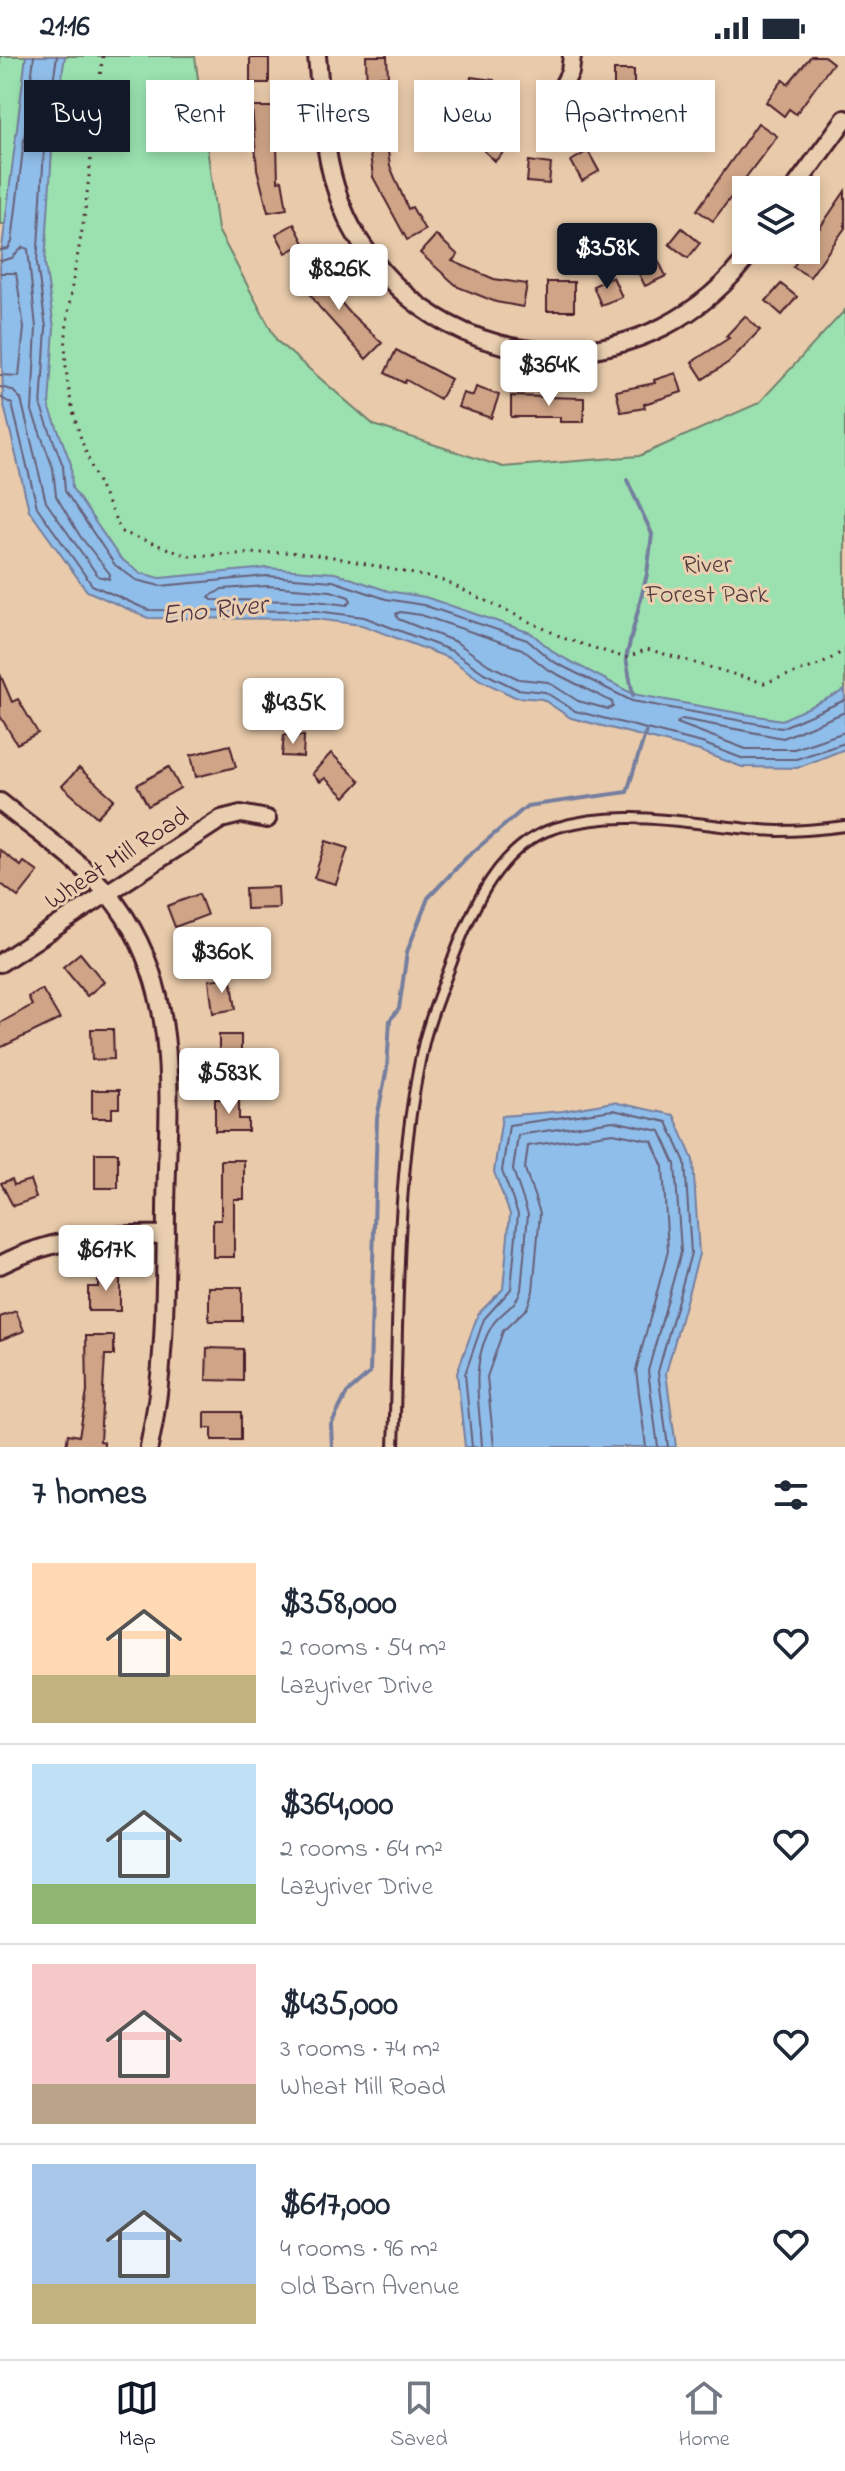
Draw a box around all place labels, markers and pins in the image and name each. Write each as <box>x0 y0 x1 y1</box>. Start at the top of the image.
pin: $358K <box>551 223 663 291</box>
pin: $826K <box>283 244 395 312</box>
pin: $364K <box>493 340 605 408</box>
pin: $435K <box>237 678 349 746</box>
pin: $360K <box>166 927 278 995</box>
pin: $583K <box>173 1048 285 1116</box>
pin: $617K <box>50 1225 162 1293</box>

